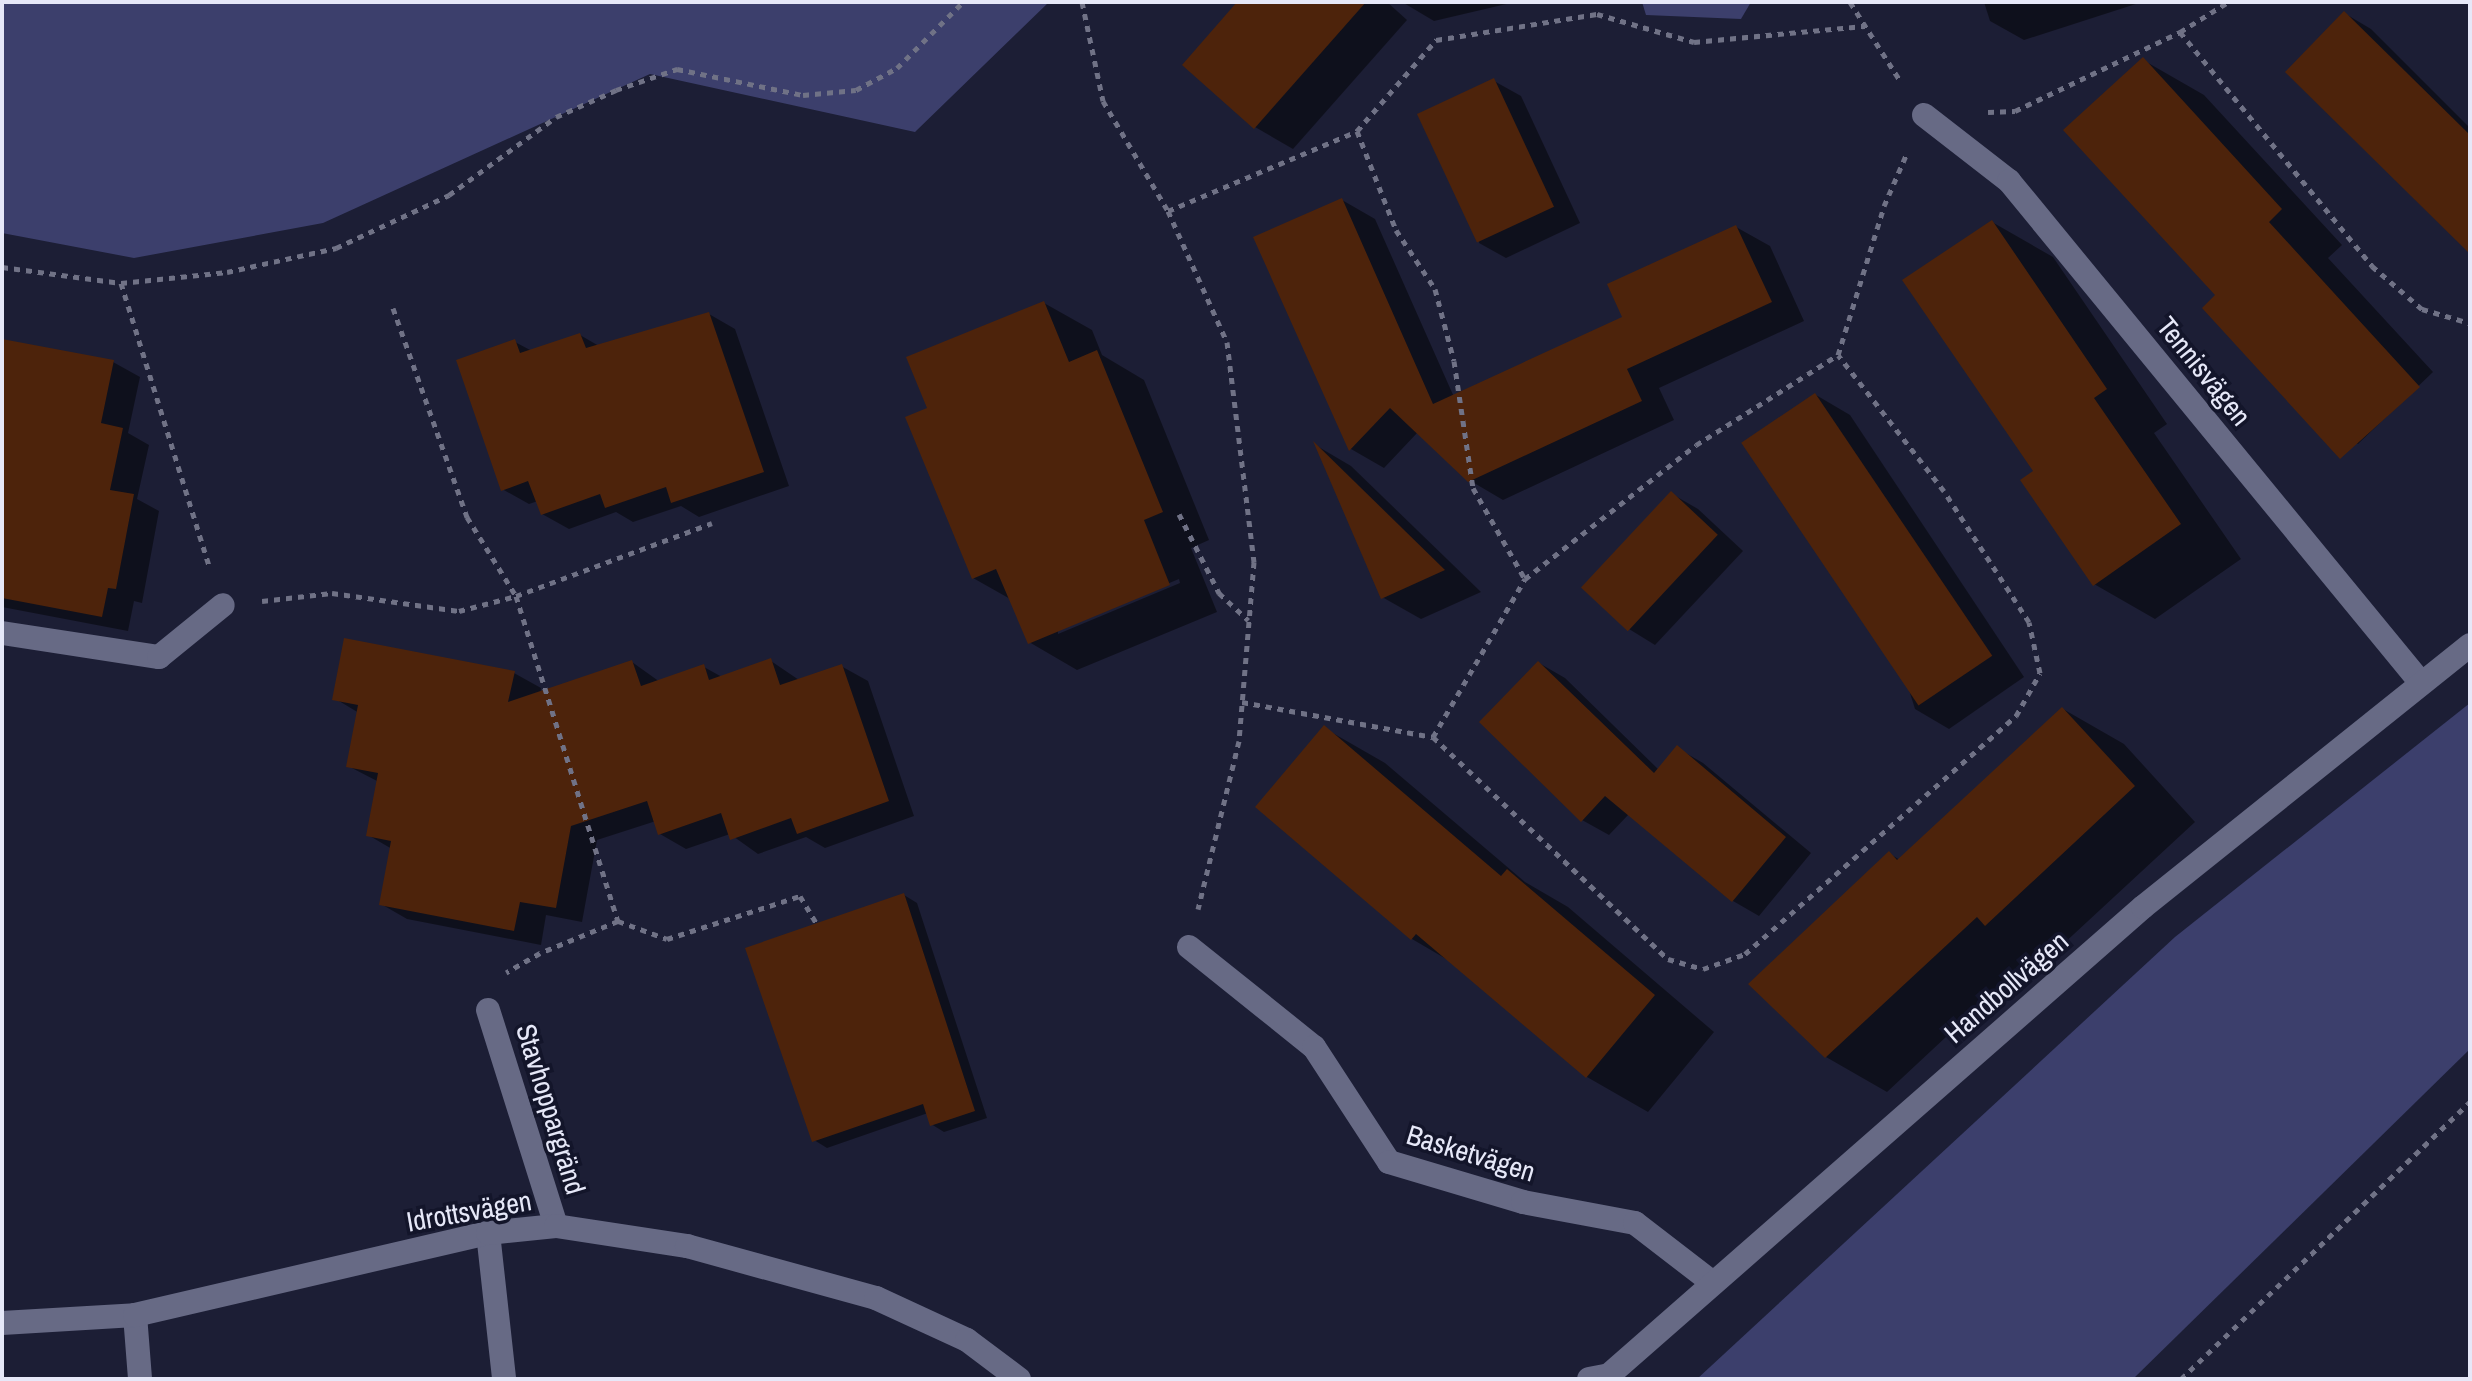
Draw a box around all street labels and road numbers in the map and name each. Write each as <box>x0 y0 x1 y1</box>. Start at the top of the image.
street label: Tennisvägen <box>2150 310 2258 432</box>
street label: Handbollvägen <box>1937 924 2075 1050</box>
street label: Stavhoppargränd <box>509 1020 593 1198</box>
street label: Basketvägen <box>1403 1118 1539 1188</box>
street label: Idrottsvägen <box>404 1183 534 1239</box>

